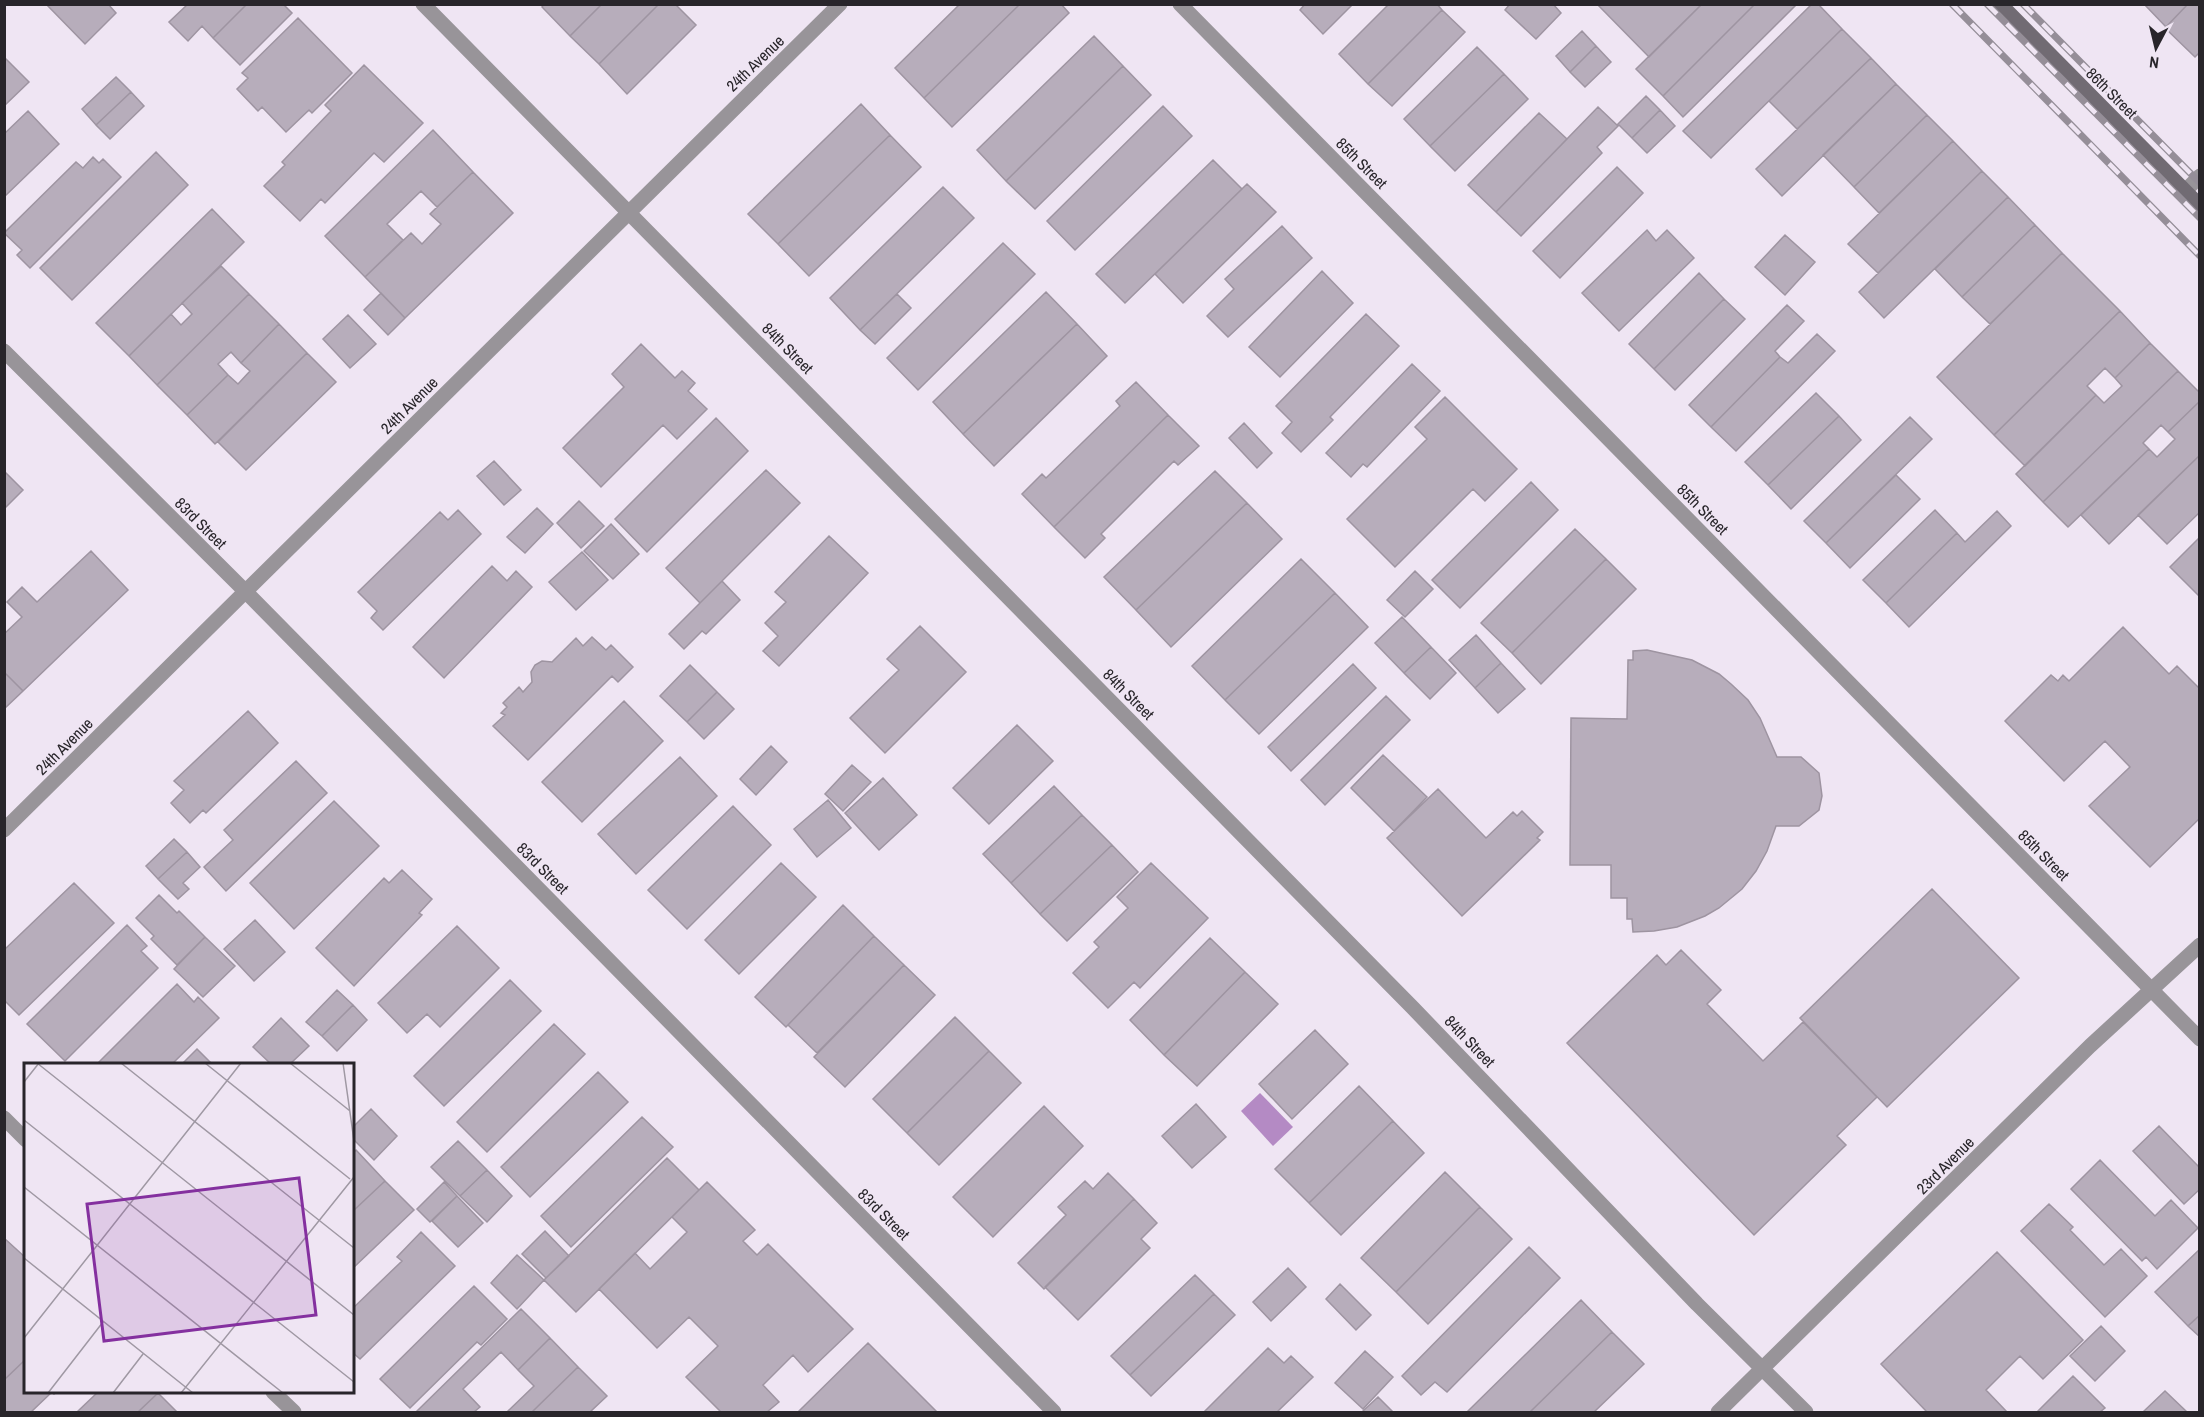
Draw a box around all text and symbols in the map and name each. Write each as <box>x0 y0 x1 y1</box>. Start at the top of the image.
north arrow <box>2126 18 2186 78</box>
street label: 24th Avenue <box>721 30 789 96</box>
text: N <box>2148 51 2160 74</box>
street label: 86th Street <box>2082 63 2143 124</box>
street label: 85th Street <box>1332 133 1393 194</box>
street label: 84th Street <box>758 318 819 379</box>
street label: 24th Avenue <box>376 372 442 438</box>
street label: 85th Street <box>1673 479 1734 540</box>
street label: 83rd Street <box>170 492 232 554</box>
street label: 84th Street <box>1099 664 1160 725</box>
street label: 24th Avenue <box>31 713 97 779</box>
street label: 85th Street <box>2014 825 2075 886</box>
street label: 83rd Street <box>512 837 574 899</box>
street label: 84th Street <box>1440 1010 1500 1072</box>
inset map <box>24 1063 354 1393</box>
street label: 23rd Avenue <box>1911 1131 1979 1199</box>
street label: 83rd Street <box>853 1183 915 1245</box>

